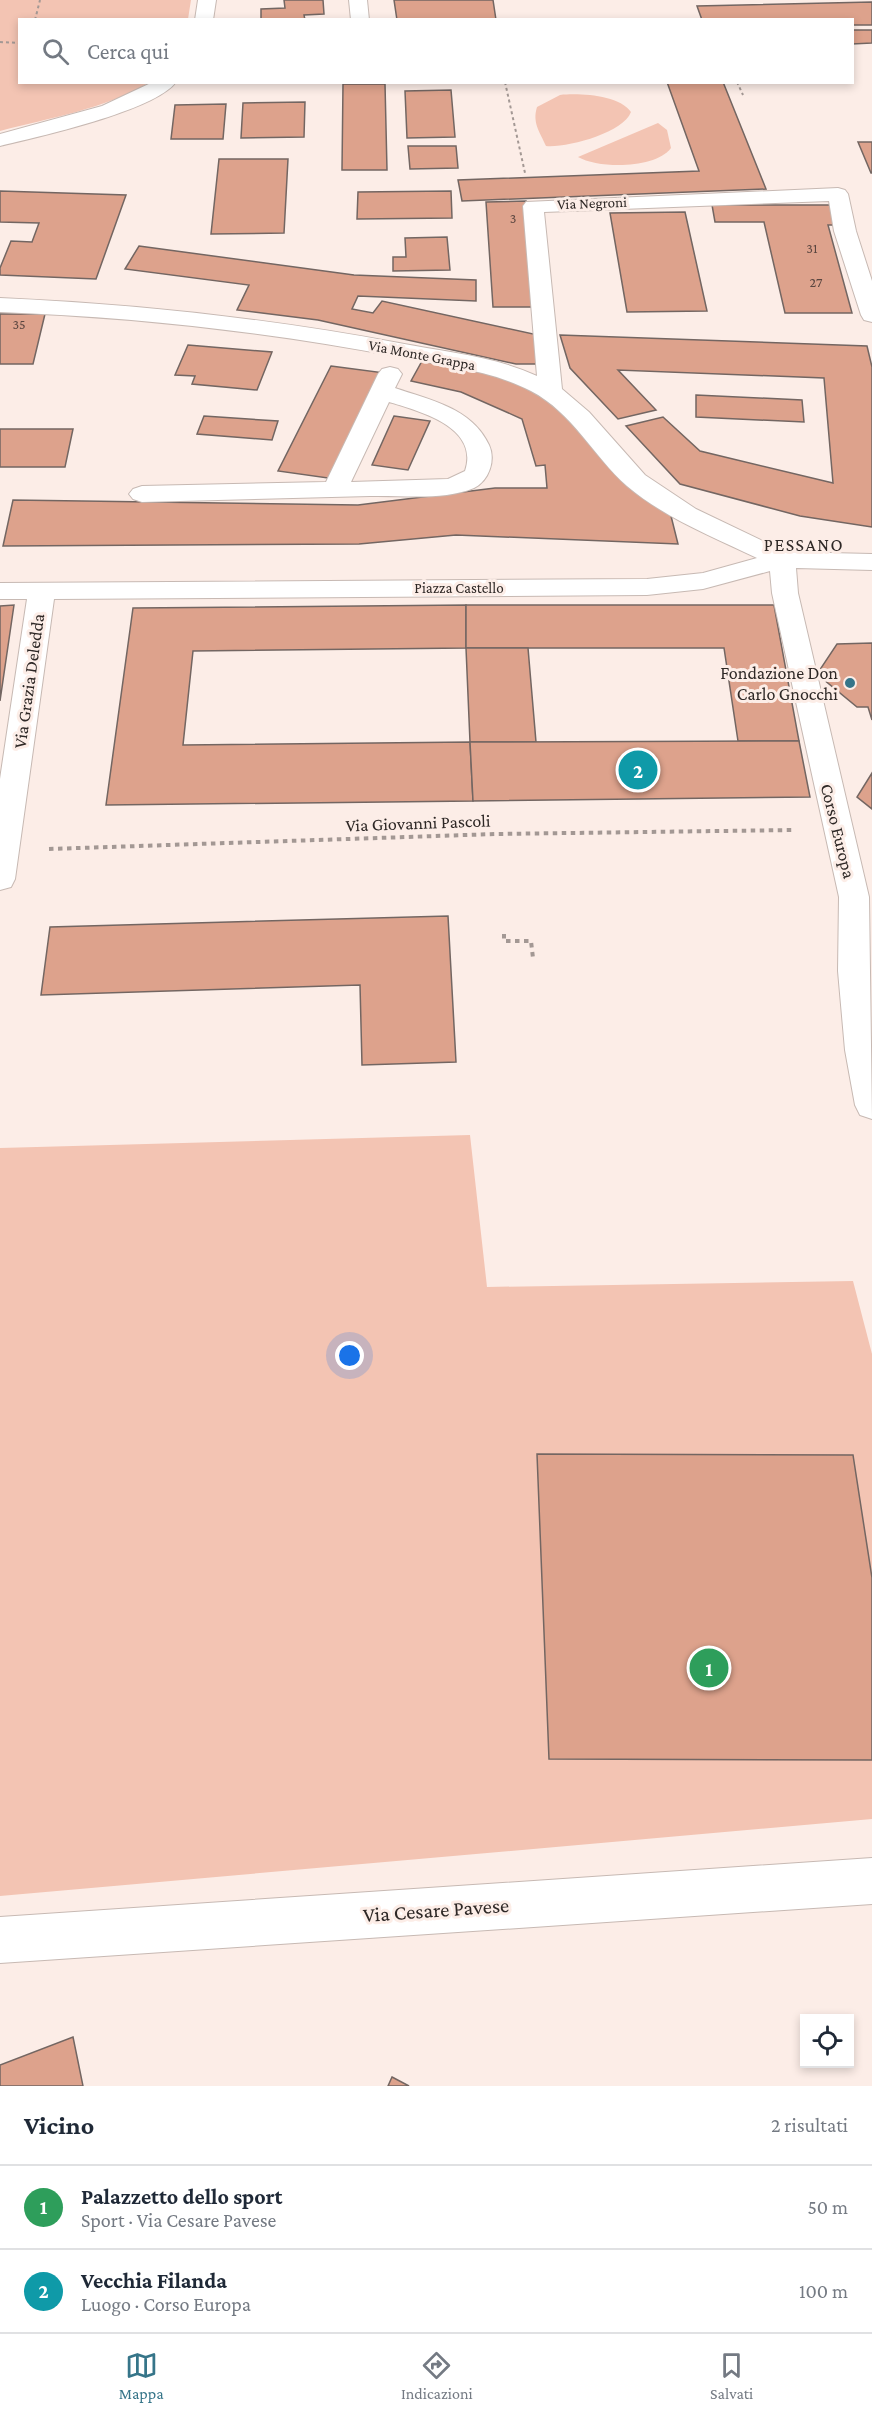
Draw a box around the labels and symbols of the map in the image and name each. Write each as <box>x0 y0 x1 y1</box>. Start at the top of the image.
street label: Via Negroni <box>557 194 627 213</box>
house number: 3 <box>510 210 516 226</box>
house number: 31 <box>806 240 818 256</box>
house number: 27 <box>810 274 823 290</box>
house number: 35 <box>12 316 26 332</box>
street label: Via Monte Grappa <box>367 337 477 374</box>
district label: PESSANO <box>764 535 844 555</box>
street label: Piazza Castello <box>414 580 504 596</box>
street label: Via Grazia Deledda <box>10 612 48 750</box>
place label: Fondazione Don Carlo Gnocchi <box>720 663 838 704</box>
marker: Fondazione Don Carlo Gnocchi <box>843 676 857 690</box>
pin: 2 <box>618 748 658 792</box>
street label: Corso Europa <box>817 782 859 880</box>
street label: Via Giovanni Pascoli <box>345 810 491 836</box>
your location <box>335 1341 364 1370</box>
pin: 1 <box>690 1646 728 1690</box>
street label: Via Cesare Pavese <box>362 1893 510 1927</box>

